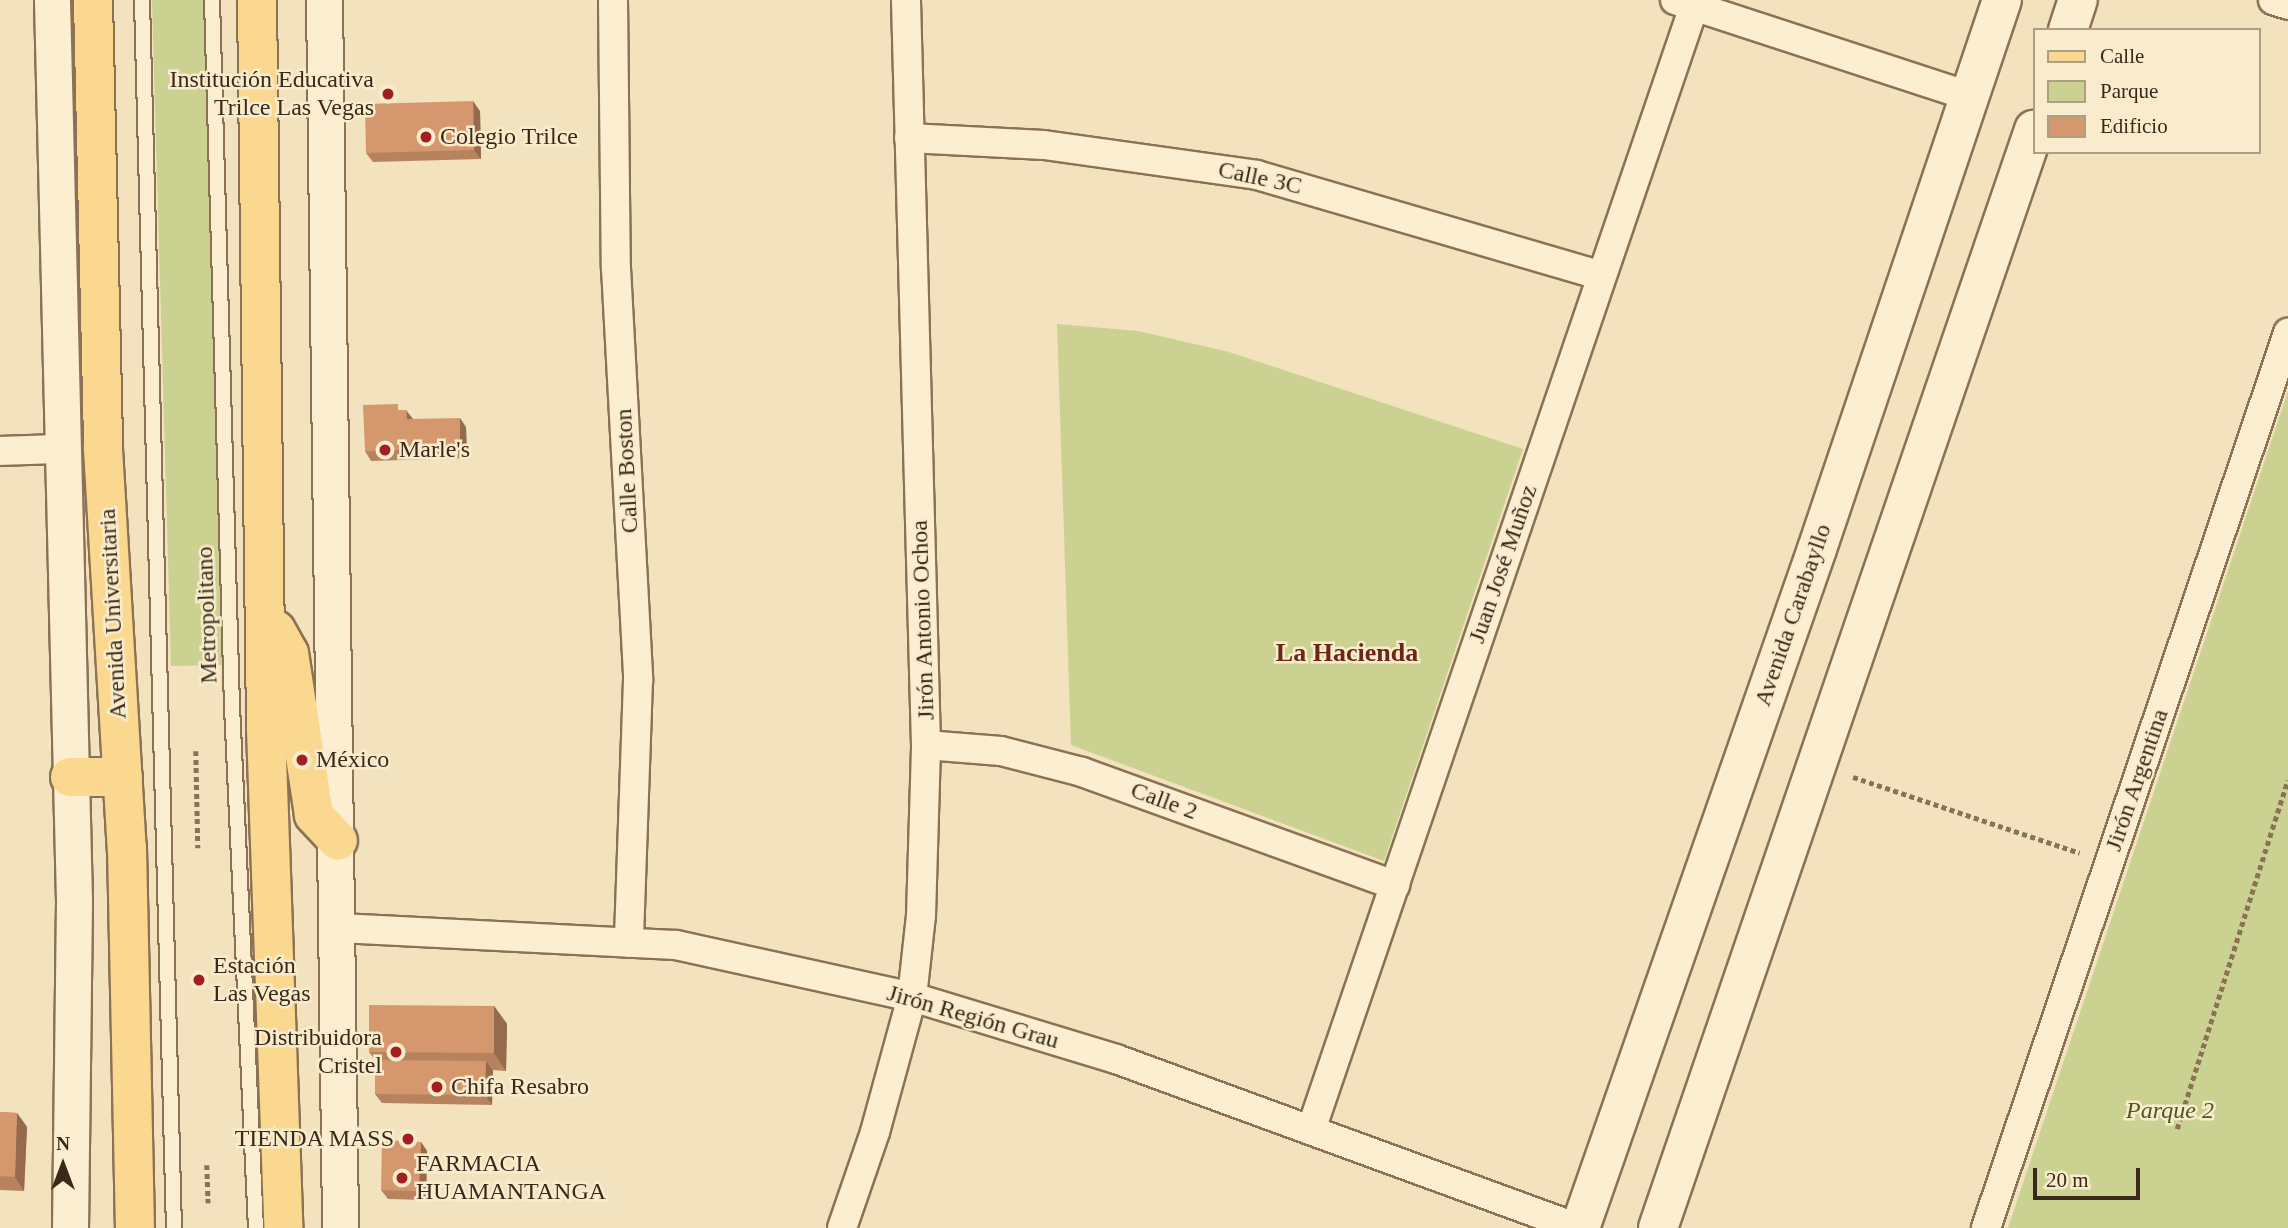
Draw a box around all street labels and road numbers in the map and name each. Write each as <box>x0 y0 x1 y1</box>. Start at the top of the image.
street label: Calle 3C <box>1216 155 1304 201</box>
street label: Calle Boston <box>609 408 645 534</box>
street label: Juan José Muñoz <box>1462 481 1544 647</box>
street label: Avenida Universitaria <box>93 508 133 720</box>
street label: Jirón Antonio Ochoa <box>905 519 941 721</box>
street label: Avenida Carabayllo <box>1748 520 1838 710</box>
street label: Metropolitano <box>190 546 224 684</box>
street label: Jirón Argentina <box>2099 705 2175 855</box>
street label: Calle 2 <box>1127 776 1201 826</box>
street label: Jirón Región Grau <box>884 979 1062 1055</box>

